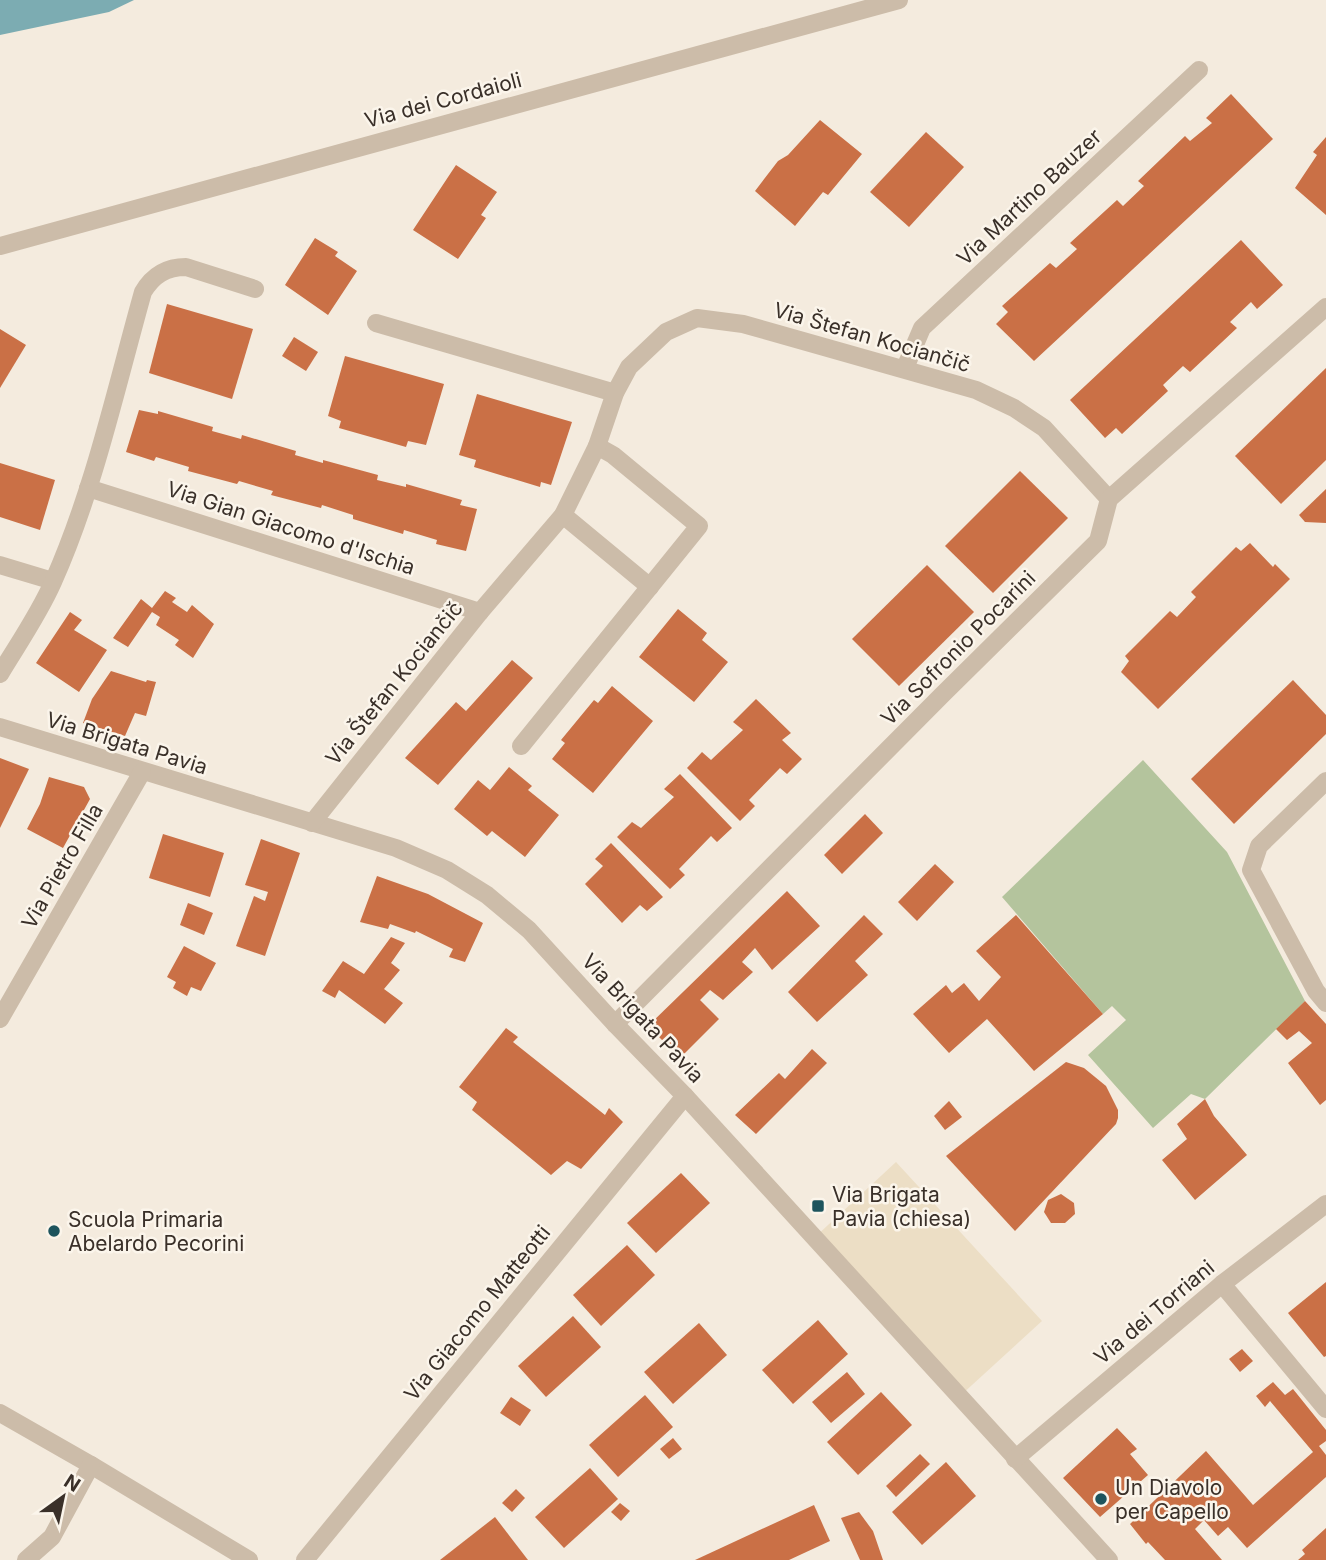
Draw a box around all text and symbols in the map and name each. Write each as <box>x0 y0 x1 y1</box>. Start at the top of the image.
street label: Via dei Cordaioli <box>362 67 524 133</box>
street label: Via Martino Bauzer <box>952 124 1107 270</box>
street label: Via Štefan Kociančič <box>771 297 973 377</box>
street label: Via Gian Giacomo d'Ischia <box>164 476 418 580</box>
street label: Via Sofronio Pocarini <box>876 566 1040 730</box>
street label: Via Štefan Kociančič <box>320 596 468 770</box>
street label: Via Brigata Pavia <box>43 707 211 779</box>
street label: Via Pietro Filla <box>16 799 108 933</box>
street label: Via Brigata Pavia <box>577 948 709 1088</box>
place label: Via Brigata Pavia (chiesa) <box>832 1182 971 1231</box>
marker: Via Brigata Pavia (chiesa) <box>810 1198 826 1214</box>
place label: Scuola Primaria Abelardo Pecorini <box>68 1207 244 1256</box>
street label: Via Giacomo Matteotti <box>399 1220 555 1406</box>
marker: Scuola Primaria Abelardo Pecorini <box>46 1223 62 1239</box>
street label: Via dei Torriani <box>1089 1255 1219 1369</box>
north arrow <box>28 1462 98 1532</box>
text: N <box>60 1470 84 1497</box>
place label: Un Diavolo per Capello <box>1115 1475 1229 1524</box>
marker: Un Diavolo per Capello <box>1093 1491 1109 1507</box>

